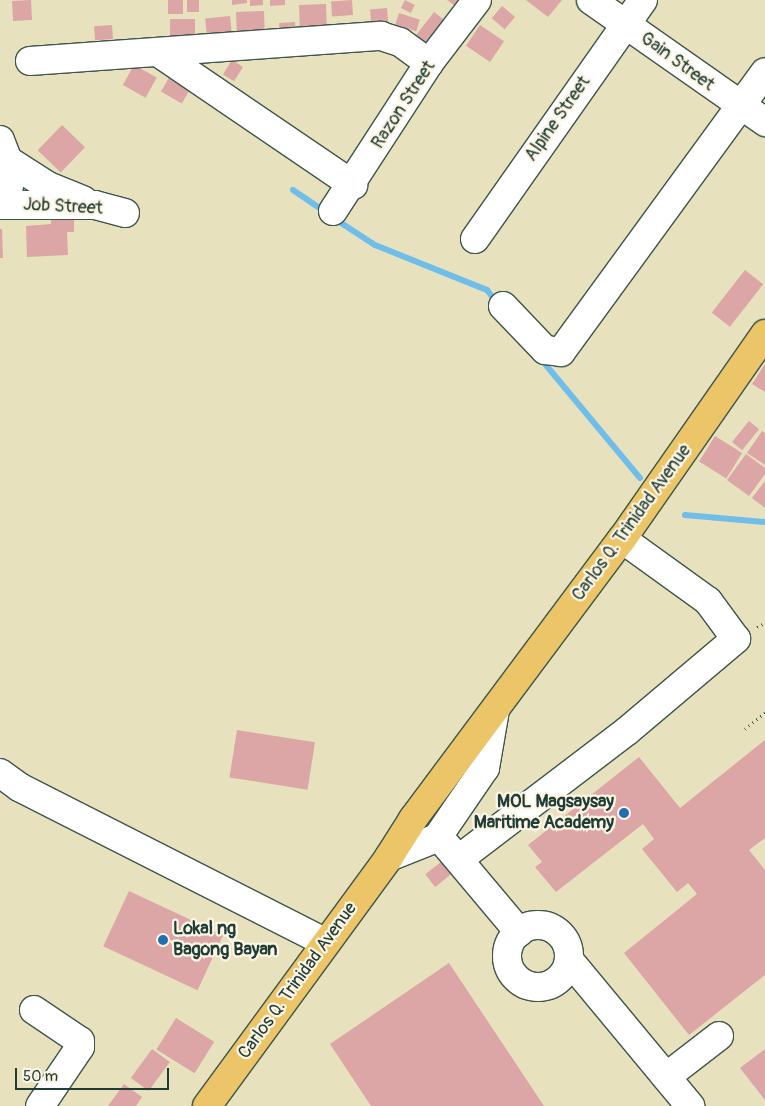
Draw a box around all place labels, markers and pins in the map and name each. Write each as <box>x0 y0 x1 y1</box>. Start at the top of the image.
place label: MOL Magsaysay Maritime Academy <box>474 792 614 834</box>
marker: MOL Magsaysay Maritime Academy <box>618 807 630 819</box>
place label: Lokal ng Bagong Bayan <box>173 919 278 962</box>
marker: Lokal ng Bagong Bayan <box>157 934 169 946</box>

